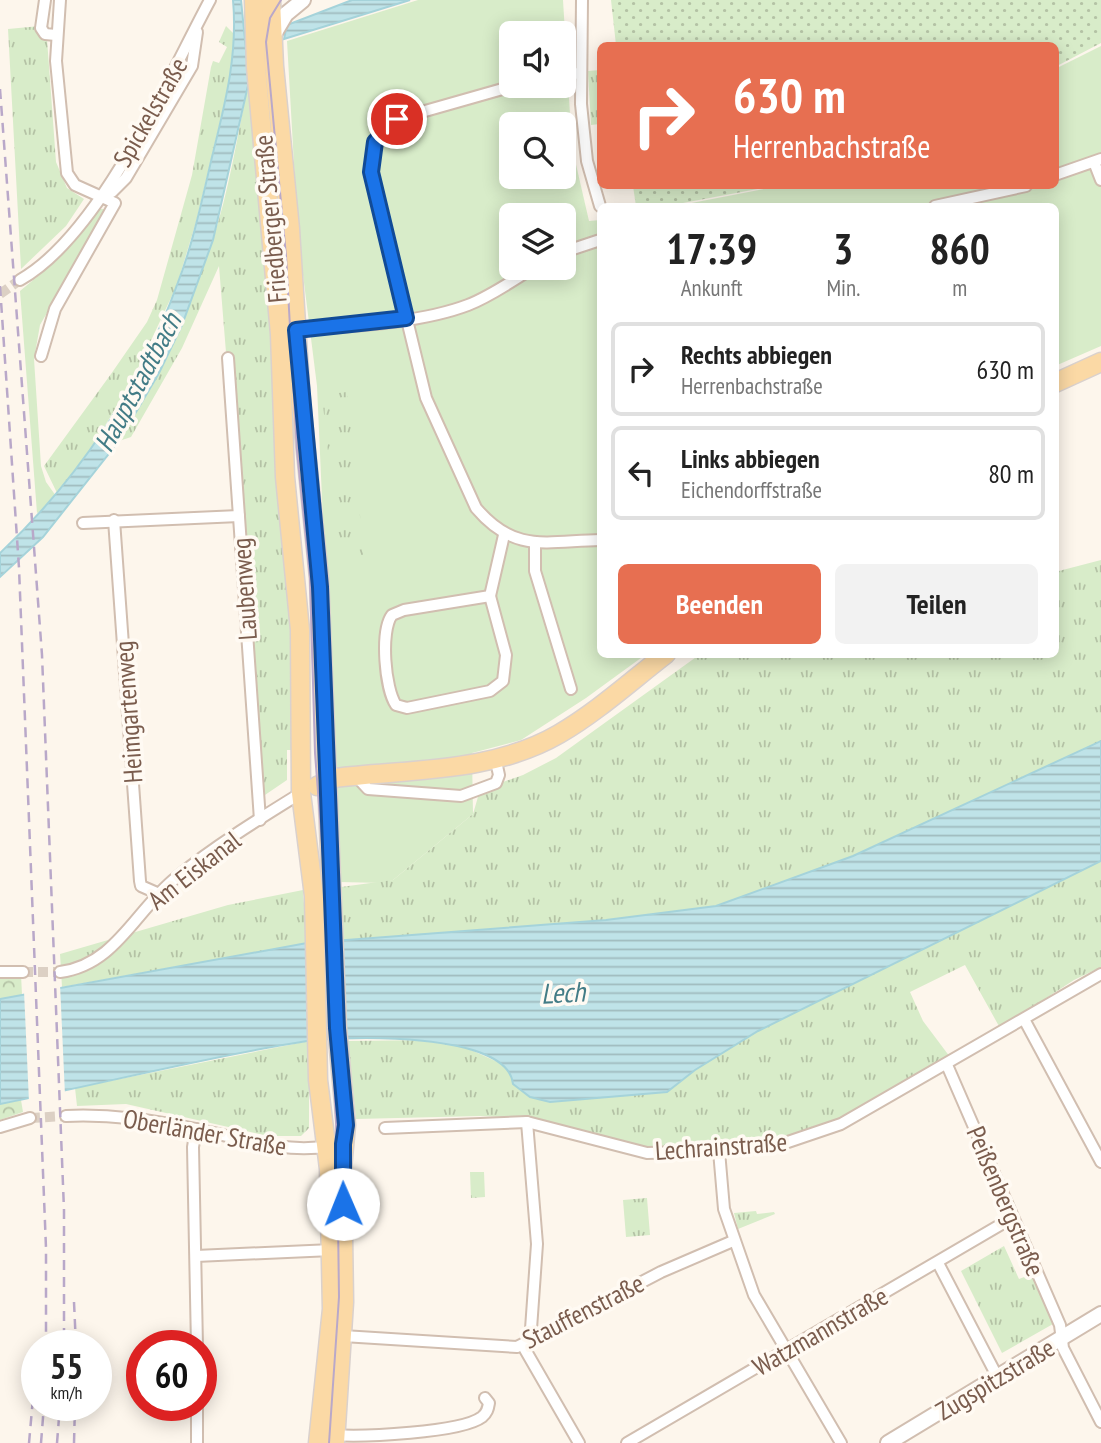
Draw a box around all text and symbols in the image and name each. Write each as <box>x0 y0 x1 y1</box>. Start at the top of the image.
map controls <box>499 21 576 280</box>
button: sound <box>499 21 576 98</box>
street label: Spickelstraße <box>105 51 195 173</box>
text: 630 m <box>733 63 846 127</box>
icon: right <box>618 70 709 161</box>
pin <box>367 89 427 149</box>
icon: arrive <box>378 100 416 138</box>
button: search <box>499 112 576 189</box>
text: Herrenbachstraße <box>733 125 930 167</box>
street label: Friedberger Straße <box>246 134 294 304</box>
button: layers <box>499 203 576 280</box>
text: 17:39 <box>666 221 757 276</box>
text: 3 <box>833 221 853 276</box>
text: 860 <box>930 221 990 276</box>
text: Ankunft <box>681 273 743 302</box>
text: Min. <box>826 273 860 302</box>
text: m <box>952 273 967 302</box>
water label: Hauptstadtbach <box>85 305 190 458</box>
text: Rechts abbiegen <box>681 338 832 371</box>
icon: right <box>622 350 660 388</box>
text: 630 m <box>976 353 1034 386</box>
text: Herrenbachstraße <box>681 371 823 400</box>
text: Links abbiegen <box>681 442 820 475</box>
icon: left <box>622 454 660 492</box>
text: 80 m <box>988 457 1034 490</box>
text: Eichendorffstraße <box>681 475 822 504</box>
street label: Laubenweg <box>224 537 264 641</box>
button: Beenden <box>618 564 821 644</box>
button: Teilen <box>835 564 1038 644</box>
street label: Heimgartenweg <box>107 640 149 784</box>
street label: Am Eiskanal <box>141 824 247 916</box>
water label: Lech <box>540 972 588 1012</box>
street label: Oberländer Straße <box>121 1101 289 1163</box>
street label: Peißenbergstraße <box>960 1121 1052 1281</box>
street label: Lechrainstraße <box>654 1125 788 1167</box>
position arrow <box>306 1167 380 1241</box>
street label: Stauffenstraße <box>517 1266 649 1356</box>
street label: Watzmannstraße <box>747 1279 893 1383</box>
speed limit sign: 60 <box>126 1330 217 1421</box>
street label: Zugspitzstraße <box>930 1331 1060 1427</box>
text: 55 <box>50 1343 83 1389</box>
text: km/h <box>51 1381 82 1404</box>

